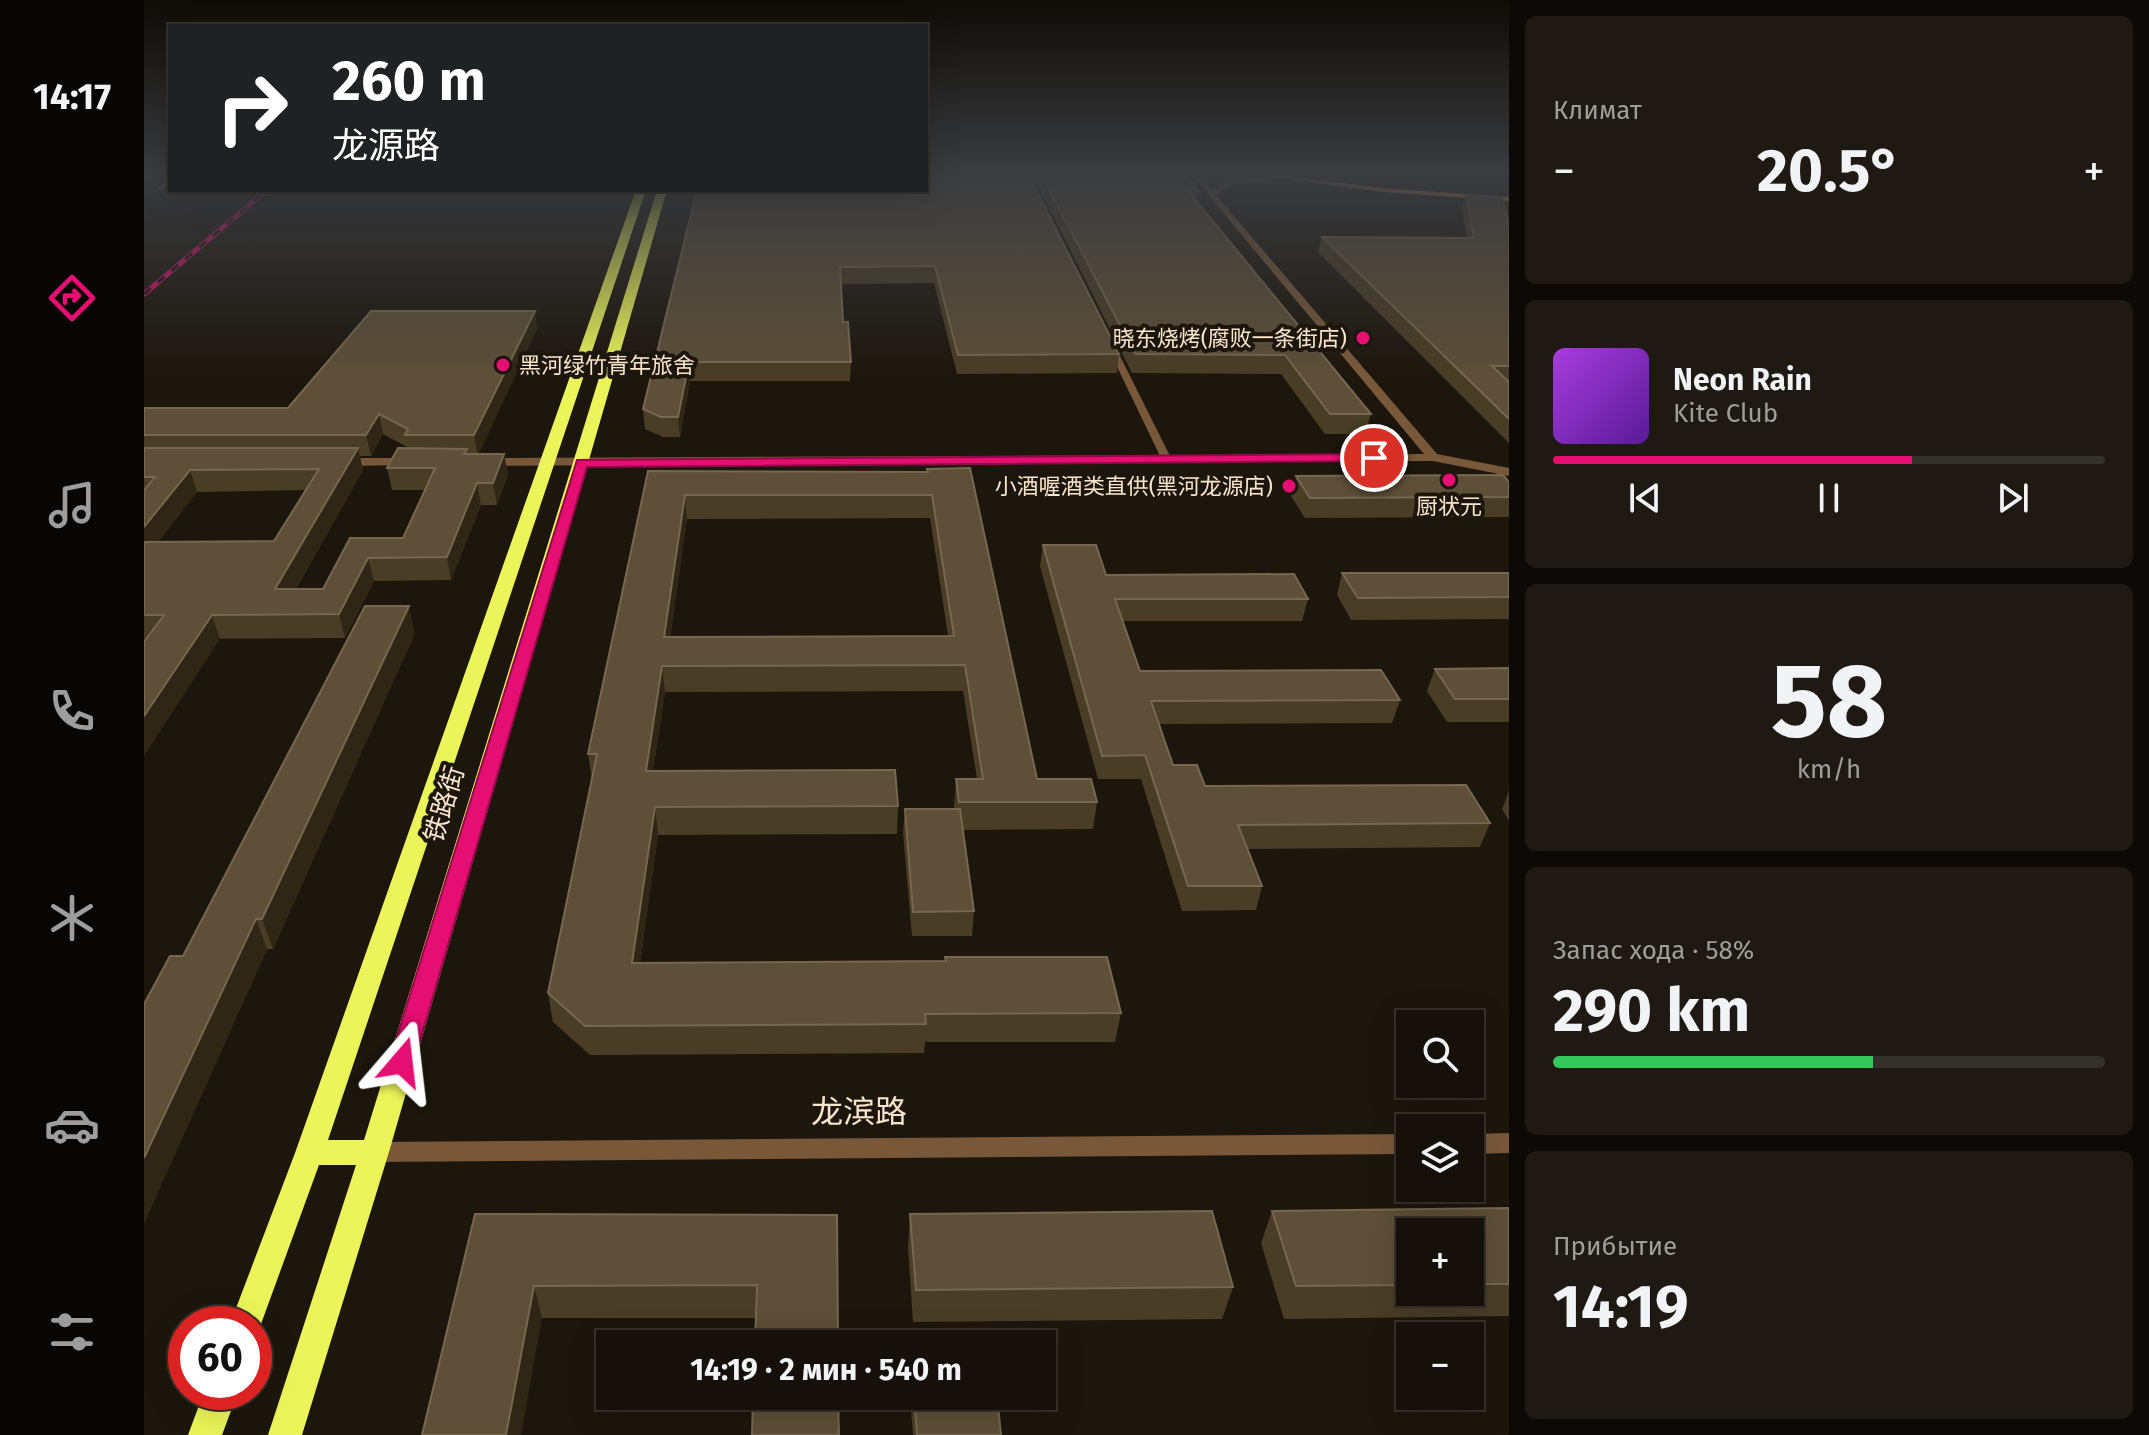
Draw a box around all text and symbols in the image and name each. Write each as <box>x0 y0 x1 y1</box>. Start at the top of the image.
text: 260 m <box>332 48 486 115</box>
icon: right <box>200 56 304 160</box>
text: 14:17 <box>33 75 111 119</box>
text: Климат <box>1553 95 1642 126</box>
text: 龙源路 <box>332 124 440 168</box>
text: 20.5° <box>1757 135 1901 207</box>
text: − <box>1553 145 1575 198</box>
text: + <box>2083 145 2105 198</box>
icon: directions <box>44 270 100 326</box>
place label: 晓东烧烤(腐败一条街店) <box>1113 325 1347 352</box>
marker: 晓东烧烤(腐败一条街店) <box>1354 329 1372 347</box>
place label: 黑河绿竹青年旅舍 <box>519 352 695 379</box>
marker: 黑河绿竹青年旅舍 <box>494 356 512 374</box>
text: Neon Rain <box>1673 362 1812 398</box>
text: Kite Club <box>1673 398 1778 429</box>
pin <box>1340 424 1408 492</box>
icon: arrive <box>1352 436 1396 480</box>
marker: 厨状元 <box>1440 471 1458 489</box>
place label: 小酒喔酒类直供(黑河龙源店) <box>995 473 1273 500</box>
icon: previous <box>1623 476 1667 520</box>
icon: pause <box>1807 476 1851 520</box>
icon: next <box>1991 476 2035 520</box>
icon: music <box>44 477 100 533</box>
marker: 小酒喔酒类直供(黑河龙源店) <box>1280 477 1298 495</box>
place label: 厨状元 <box>1416 493 1482 520</box>
text: 58 <box>1771 639 1887 764</box>
icon: phone <box>44 683 100 739</box>
text: km/h <box>1797 754 1861 785</box>
street label: 铁路街 <box>418 762 471 846</box>
icon: climate <box>44 890 100 946</box>
text: Запас хода · 58% <box>1553 935 1754 966</box>
text: 290 km <box>1553 975 1750 1047</box>
map controls <box>1396 1010 1484 1410</box>
button: search <box>1396 1010 1484 1098</box>
position arrow <box>360 1020 444 1104</box>
street label: 龙滨路 <box>811 1093 907 1131</box>
icon: car <box>44 1097 100 1153</box>
button: layers <box>1396 1114 1484 1202</box>
button: + <box>1396 1218 1484 1306</box>
text: Прибытие <box>1553 1231 1677 1262</box>
text: 14:19 <box>1553 1271 1689 1343</box>
icon: filters <box>44 1304 100 1360</box>
speed limit sign: 60 <box>168 1306 272 1410</box>
button: − <box>1396 1322 1484 1410</box>
text: 14:19 · 2 мин · 540 m <box>690 1352 962 1388</box>

